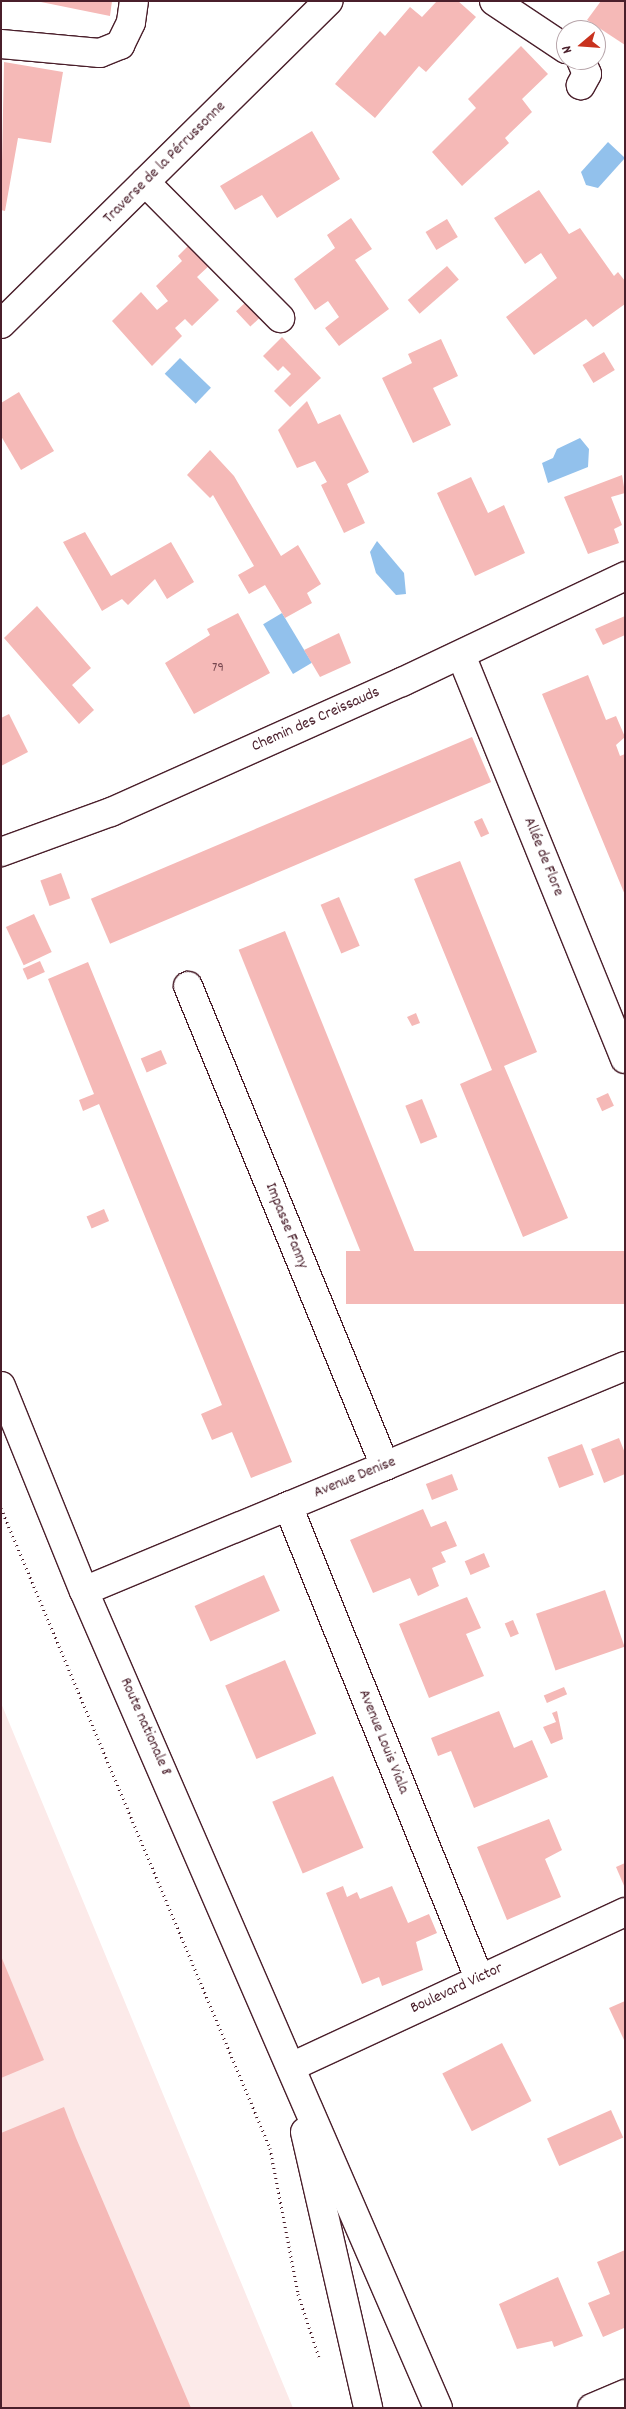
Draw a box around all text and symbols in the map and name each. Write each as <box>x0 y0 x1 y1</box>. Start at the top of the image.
north arrow <box>556 20 606 70</box>
text: N <box>557 43 578 56</box>
street label: Traverse de la Pérrussonne <box>100 98 230 228</box>
house number: 79 <box>212 660 224 676</box>
street label: Chemin des Creissauds <box>249 683 383 757</box>
street label: Allée de Flore <box>519 815 567 899</box>
street label: Impasse Fanny <box>260 1180 312 1272</box>
street label: Avenue Denise <box>311 1453 399 1503</box>
street label: Route nationale 8 <box>115 1675 175 1779</box>
street label: Avenue Louis Viala <box>353 1687 413 1797</box>
street label: Boulevard Victor <box>408 1959 506 2019</box>

